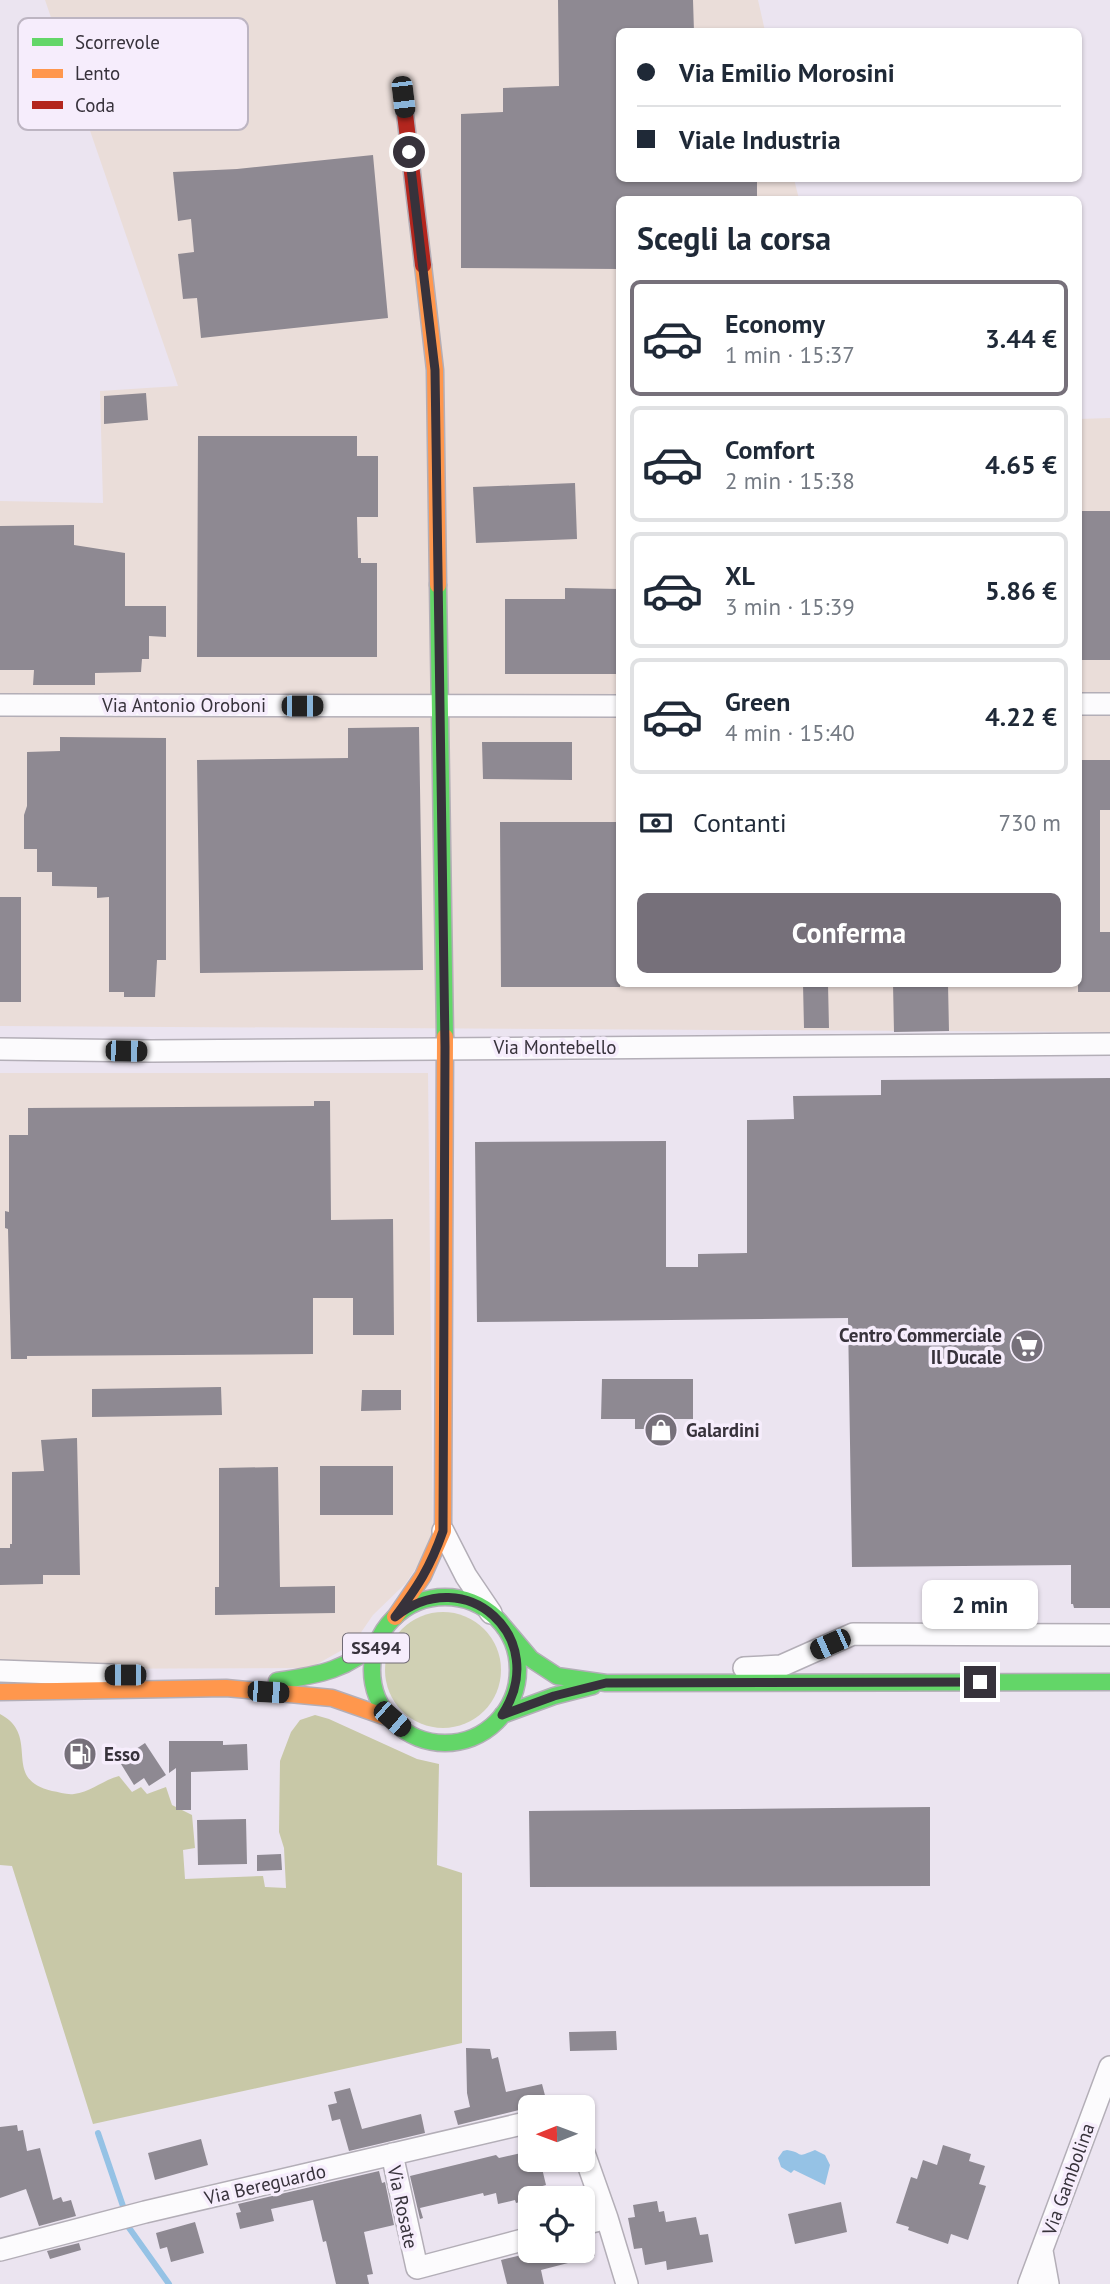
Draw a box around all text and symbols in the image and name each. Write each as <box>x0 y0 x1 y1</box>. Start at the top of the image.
legend <box>18 18 248 130</box>
text: Scorrevole <box>75 30 160 54</box>
text: Via Emilio Morosini <box>679 56 895 89</box>
text: Lento <box>75 61 120 85</box>
car <box>391 75 416 119</box>
text: Coda <box>75 93 115 117</box>
text: Viale Industria <box>679 123 841 156</box>
route start <box>393 136 425 168</box>
text: Scegli la corsa <box>637 217 831 259</box>
icon: car <box>641 307 704 370</box>
text: Economy <box>725 307 825 340</box>
text: 3.44 € <box>985 322 1057 355</box>
text: 1 min · 15:37 <box>725 340 855 369</box>
icon: car <box>641 433 704 496</box>
text: Comfort <box>725 433 815 466</box>
text: 4.65 € <box>985 448 1057 481</box>
text: 2 min · 15:38 <box>725 466 855 495</box>
icon: car <box>641 559 704 622</box>
text: XL <box>725 559 755 592</box>
text: 5.86 € <box>985 574 1057 607</box>
text: 3 min · 15:39 <box>725 592 855 621</box>
icon: car <box>641 685 704 748</box>
text: Green <box>725 685 790 718</box>
street label: Via Antonio Oroboni <box>101 693 266 717</box>
car <box>282 696 324 717</box>
text: 4.22 € <box>985 700 1057 733</box>
text: 4 min · 15:40 <box>725 718 855 747</box>
icon: cash <box>637 804 675 842</box>
text: Contanti <box>693 806 787 839</box>
text: 730 m <box>999 808 1061 837</box>
button: Conferma <box>637 893 1061 973</box>
street label: Via Montebello <box>492 1035 617 1059</box>
car <box>105 1040 148 1062</box>
place label: Centro Commerciale Il Ducale <box>839 1323 1002 1369</box>
supermarket icon: Centro Commerciale Il Ducale <box>1008 1327 1046 1365</box>
shop icon: Galardini <box>642 1411 680 1449</box>
place label: Galardini <box>686 1418 760 1442</box>
callout: 2 min <box>922 1580 1038 1630</box>
text: 2 min <box>952 1590 1008 1619</box>
car <box>807 1626 854 1662</box>
road number: SS494 <box>343 1633 409 1662</box>
car <box>105 1665 147 1686</box>
route end <box>964 1666 996 1698</box>
car <box>247 1680 290 1704</box>
car <box>370 1697 415 1741</box>
fuel station icon: Esso <box>61 1735 99 1773</box>
place label: Esso <box>104 1742 140 1766</box>
north arrow <box>518 2095 595 2172</box>
map controls <box>518 2095 595 2263</box>
street label: Via Gambolina <box>1036 2120 1099 2239</box>
street label: Via Bereguardo <box>201 2158 328 2210</box>
street label: Via Rosate <box>382 2162 423 2251</box>
button: locate <box>518 2186 595 2263</box>

